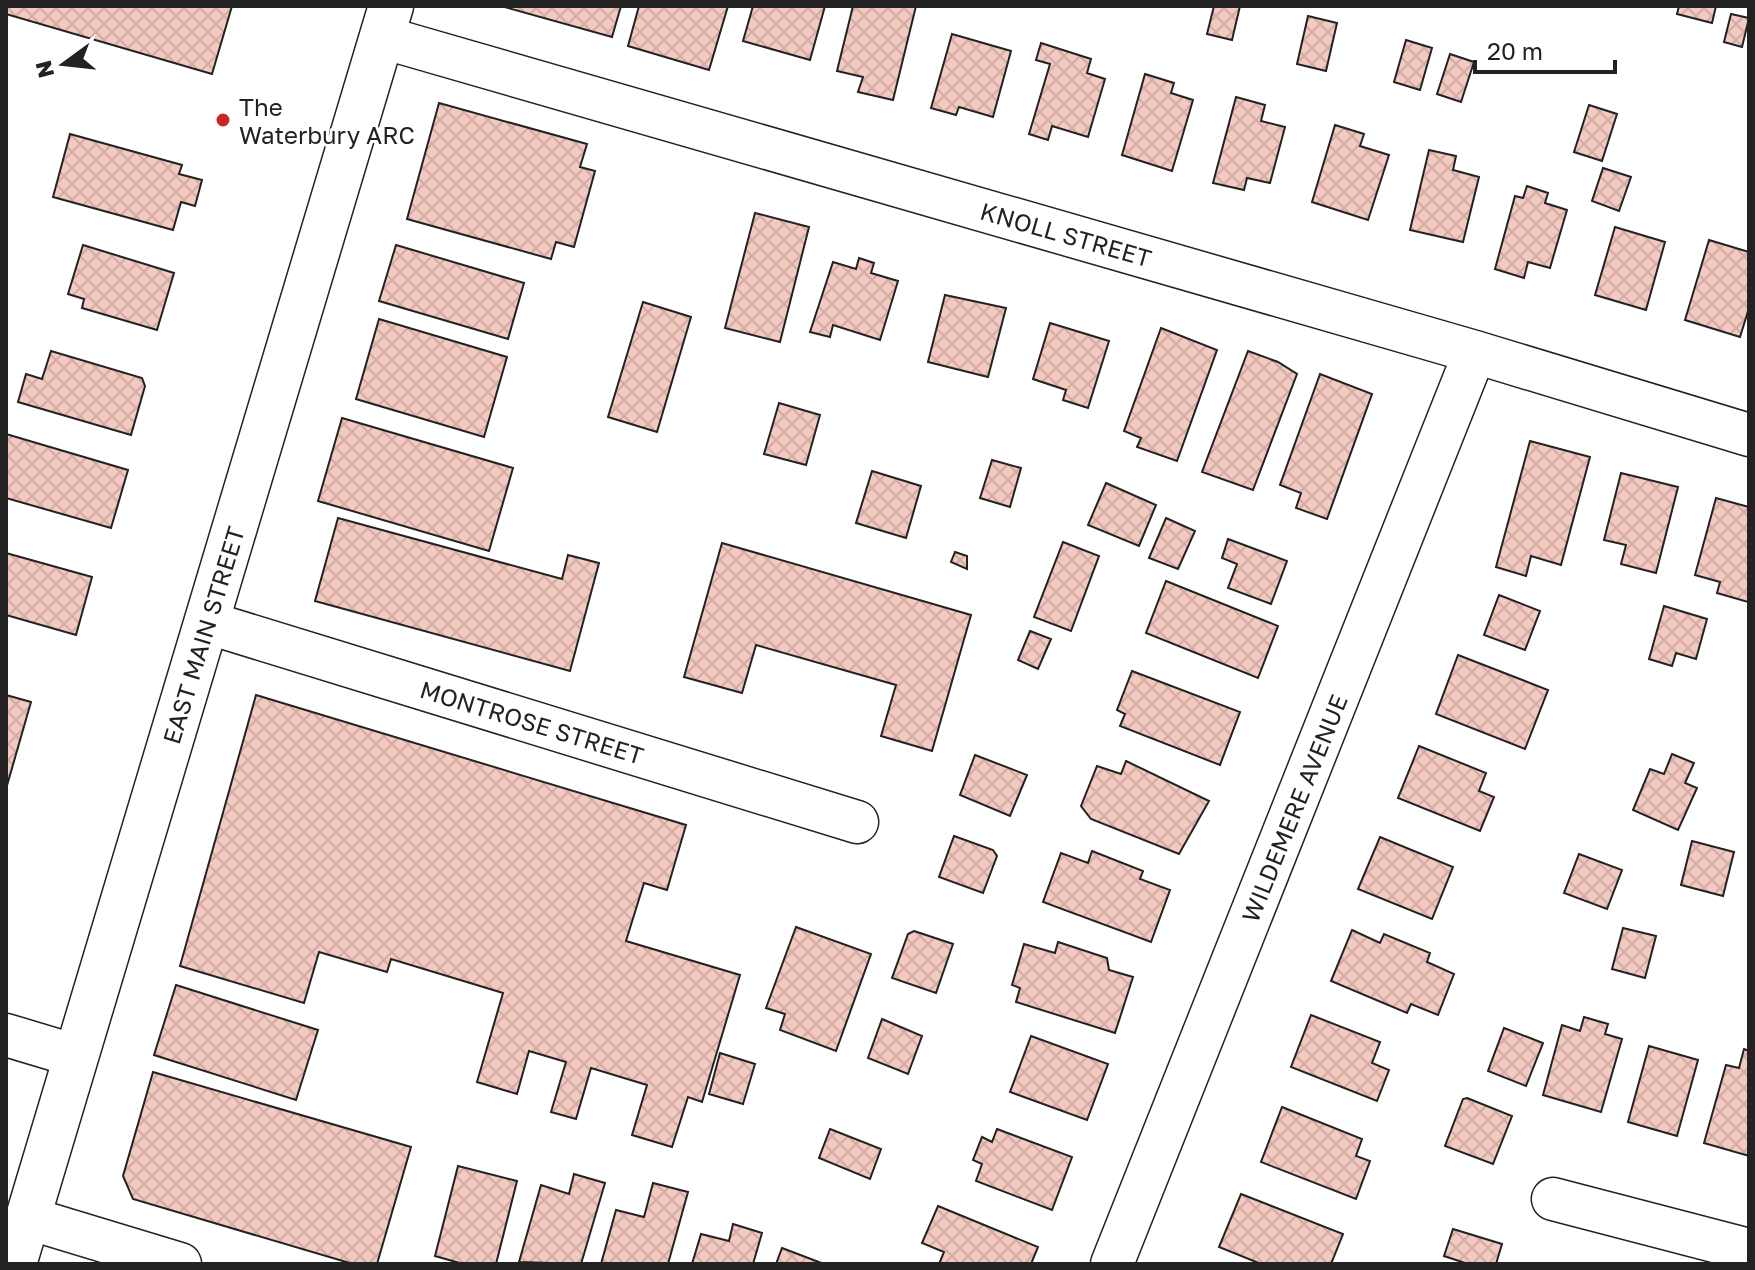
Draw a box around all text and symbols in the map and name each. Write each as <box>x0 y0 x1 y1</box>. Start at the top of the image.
north arrow <box>24 24 104 104</box>
scale bar <box>1475 24 1615 74</box>
text: 20 m <box>1487 36 1543 65</box>
text: N <box>29 58 59 81</box>
place label: The Waterbury ARC <box>239 92 415 149</box>
marker: The Waterbury ARC <box>214 111 232 129</box>
street label: KNOLL STREET <box>977 196 1155 272</box>
street label: EAST MAIN STREET <box>156 523 250 747</box>
street label: MONTROSE STREET <box>417 674 647 770</box>
street label: WILDEMERE AVENUE <box>1235 690 1353 926</box>

